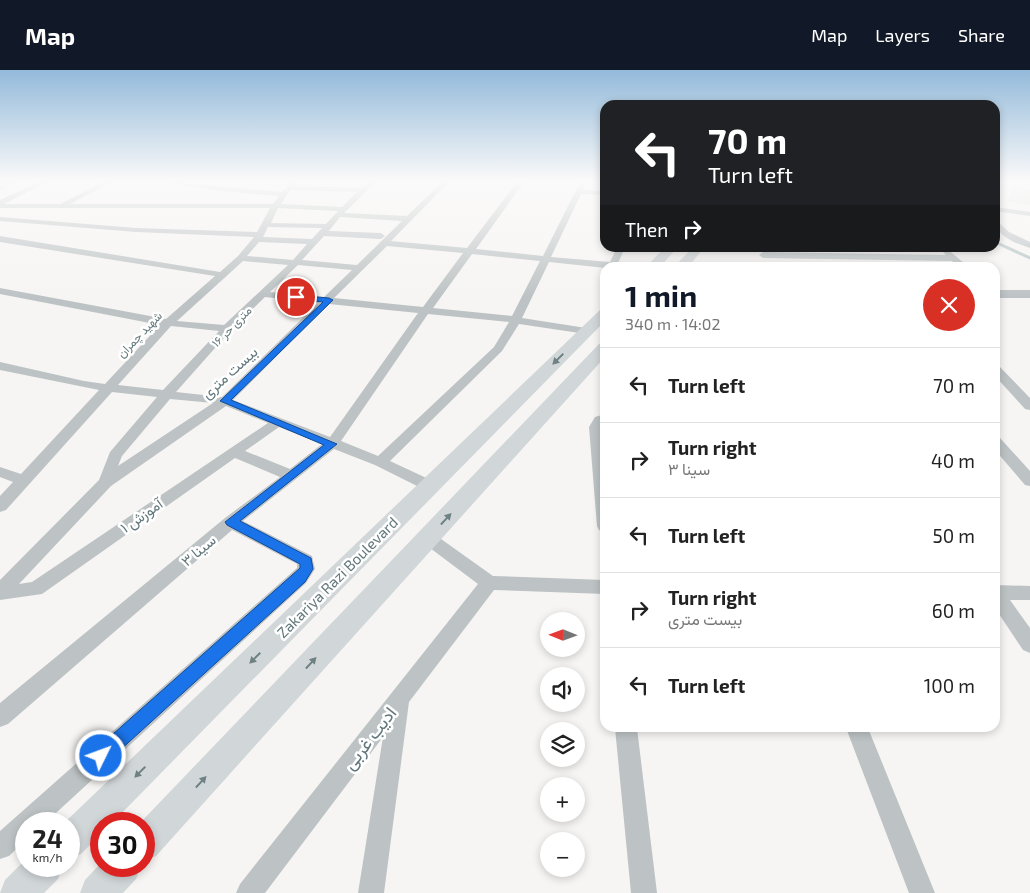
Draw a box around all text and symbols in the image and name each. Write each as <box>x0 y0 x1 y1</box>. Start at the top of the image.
text: Map <box>25 21 75 50</box>
text: Map <box>811 24 847 46</box>
text: Layers <box>875 24 930 46</box>
text: Share <box>958 24 1005 46</box>
text: 70 m <box>708 119 787 161</box>
icon: left <box>625 120 690 185</box>
text: Turn left <box>708 161 793 187</box>
icon: right <box>678 215 706 243</box>
text: Then <box>625 218 668 241</box>
pin <box>275 276 317 318</box>
text: 1 min <box>625 277 697 313</box>
button: close <box>923 279 975 331</box>
icon: arrive <box>282 283 310 311</box>
street label: ۱۶ متری حر <box>208 303 255 351</box>
street label: شهید چمران <box>114 308 166 361</box>
text: 340 m · 14:02 <box>625 314 721 333</box>
street label: بیست متری <box>197 342 262 403</box>
one-way arrow <box>552 353 564 365</box>
icon: left <box>625 371 653 399</box>
text: Turn left <box>668 374 745 397</box>
text: 70 m <box>933 374 975 397</box>
text: Turn right <box>668 436 756 459</box>
icon: right <box>625 446 653 474</box>
text: 40 m <box>931 449 975 472</box>
text: سینا ۳ <box>668 459 710 478</box>
street label: آموزش ۱ <box>116 493 168 538</box>
street label: Zakariya Razi Boulevard <box>273 513 401 641</box>
one-way arrow <box>440 513 452 525</box>
icon: left <box>625 521 653 549</box>
text: Turn left <box>668 524 745 547</box>
text: 50 m <box>932 524 975 547</box>
street label: سینا ۳ <box>177 530 220 570</box>
text: Turn right <box>668 586 756 609</box>
icon: right <box>625 596 653 624</box>
text: 60 m <box>932 599 975 622</box>
text: بیست متری <box>668 609 742 628</box>
north arrow <box>540 612 585 658</box>
map controls <box>540 612 585 877</box>
one-way arrow <box>250 652 262 664</box>
one-way arrow <box>305 658 317 670</box>
button: sound <box>540 667 585 712</box>
icon: left <box>625 671 653 699</box>
text: Turn left <box>668 674 745 697</box>
text: 100 m <box>924 674 975 697</box>
street label: ادیب غربی <box>338 702 401 774</box>
button: layers <box>540 722 585 767</box>
position arrow <box>74 729 126 781</box>
one-way arrow <box>134 766 146 778</box>
one-way arrow <box>195 777 207 789</box>
button: + <box>540 777 585 822</box>
speed limit sign: 30 <box>90 812 155 877</box>
text: 24 <box>32 823 63 853</box>
button: − <box>540 832 585 877</box>
text: km/h <box>33 850 62 864</box>

